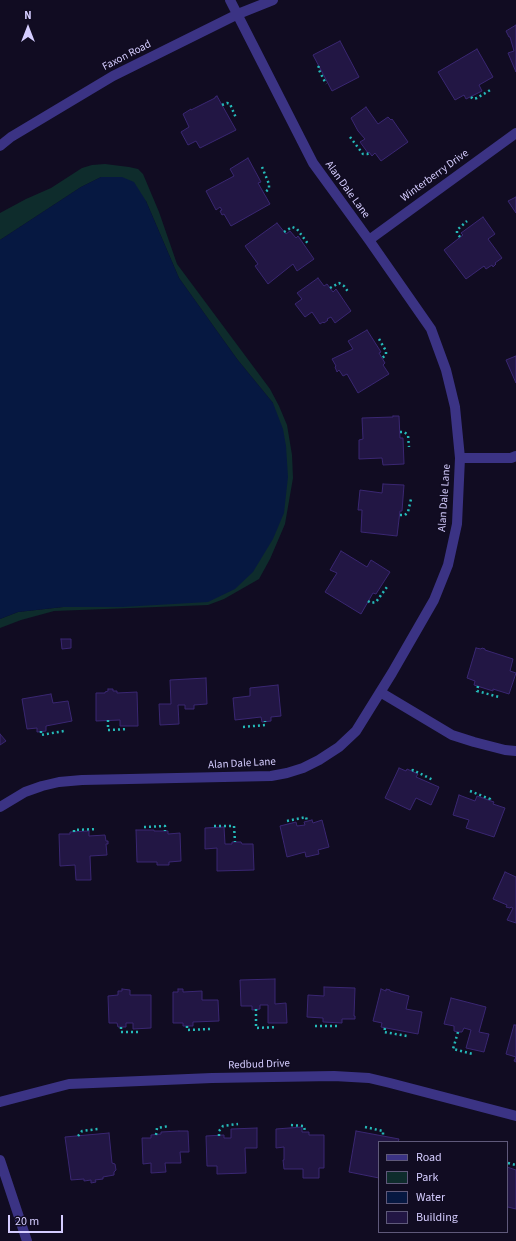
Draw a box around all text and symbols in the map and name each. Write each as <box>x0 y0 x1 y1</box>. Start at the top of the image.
north arrow <box>8 8 48 48</box>
text: N <box>24 8 32 23</box>
street label: Faxon Road <box>100 38 154 74</box>
street label: Winterberry Drive <box>398 147 472 205</box>
street label: Alan Dale Lane <box>322 159 372 221</box>
street label: Alan Dale Lane <box>436 464 454 532</box>
street label: Alan Dale Lane <box>208 756 276 772</box>
street label: Redbud Drive <box>228 1057 290 1073</box>
legend <box>378 1141 508 1233</box>
text: Road <box>416 1149 442 1166</box>
text: Park <box>416 1169 438 1186</box>
text: Water <box>416 1189 445 1206</box>
scale bar <box>10 1207 65 1233</box>
text: Building <box>416 1209 458 1226</box>
text: 20 m <box>15 1213 39 1230</box>

